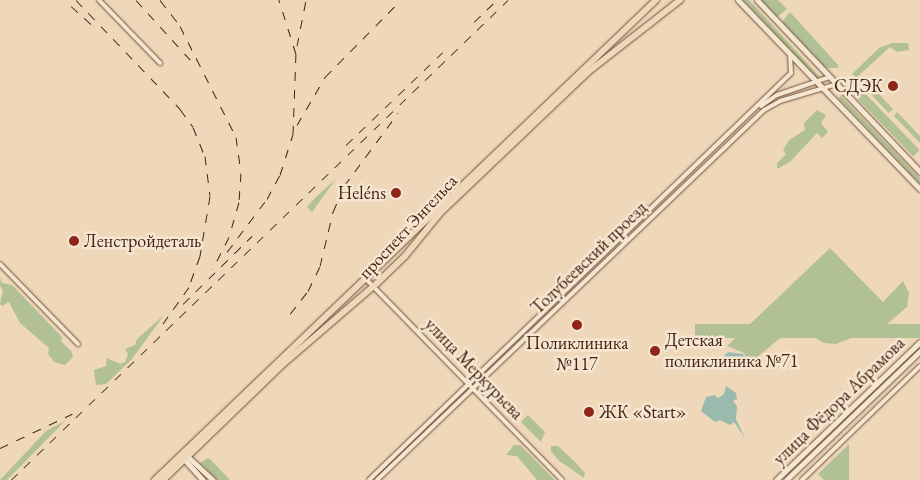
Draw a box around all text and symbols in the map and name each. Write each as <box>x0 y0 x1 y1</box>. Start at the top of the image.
place label: СДЭК <box>834 75 883 97</box>
marker: СДЭК <box>887 80 899 92</box>
street label: проспект Энгельса <box>354 170 462 284</box>
place label: Heléns <box>338 182 386 204</box>
marker: Heléns <box>390 187 402 199</box>
street label: Толубеевский проезд <box>527 197 651 319</box>
place label: Ленстройдеталь <box>84 230 201 252</box>
marker: Ленстройдеталь <box>68 235 80 247</box>
street label: улица Меркурьева <box>420 314 528 424</box>
marker: Поликлиника №117 <box>571 319 583 331</box>
place label: Детская поликлиника №71 <box>665 330 798 372</box>
street label: улица Фёдора Абрамова <box>769 332 909 470</box>
place label: Поликлиника №117 <box>526 333 628 376</box>
marker: Детская поликлиника №71 <box>649 345 661 357</box>
place label: ЖК «Start» <box>599 401 686 423</box>
marker: ЖК «Start» <box>583 406 595 418</box>

